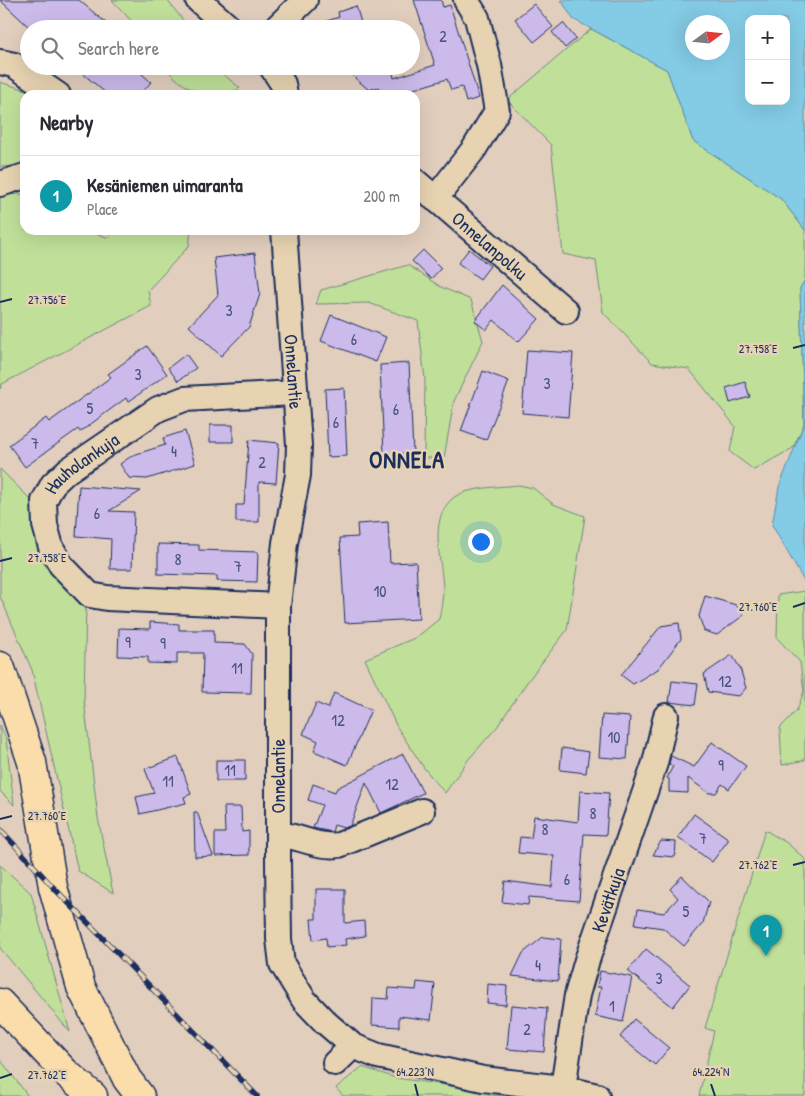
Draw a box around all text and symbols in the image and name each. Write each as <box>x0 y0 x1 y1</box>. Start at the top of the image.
north arrow <box>685 15 730 60</box>
map controls <box>745 15 790 105</box>
button: + <box>745 15 790 60</box>
search box <box>20 20 420 75</box>
house number: 2 <box>439 25 447 47</box>
icon: search <box>38 34 66 62</box>
text: Search here <box>78 35 159 61</box>
button: − <box>745 60 790 105</box>
text: Nearby <box>40 108 93 137</box>
text: Kesäniemen uimaranta <box>87 172 243 198</box>
text: 1 <box>53 185 59 207</box>
text: 200 m <box>364 185 400 207</box>
text: Place <box>87 198 118 220</box>
street label: Onnelanpolku <box>446 205 534 286</box>
text: 27.756°E <box>28 291 67 308</box>
house number: 3 <box>225 299 233 321</box>
house number: 6 <box>351 328 357 350</box>
street label: Onnelantie <box>278 333 309 410</box>
text: 27.758°E <box>739 340 778 357</box>
house number: 3 <box>134 363 142 385</box>
house number: 3 <box>543 372 551 394</box>
house number: 5 <box>87 397 94 419</box>
house number: 6 <box>393 398 399 420</box>
house number: 6 <box>333 411 339 433</box>
street label: Hauholankuja <box>37 426 124 498</box>
house number: 7 <box>31 432 39 454</box>
house number: 4 <box>171 440 177 462</box>
district label: ONNELA <box>369 443 445 475</box>
house number: 2 <box>258 451 266 473</box>
house number: 6 <box>94 502 100 524</box>
your location <box>468 529 494 555</box>
house number: 8 <box>175 548 182 570</box>
text: 27.758°E <box>28 549 67 566</box>
house number: 7 <box>234 555 242 577</box>
house number: 10 <box>374 580 386 602</box>
text: 27.760°E <box>739 598 778 615</box>
house number: 9 <box>125 631 131 653</box>
house number: 9 <box>160 632 166 654</box>
house number: 11 <box>231 657 243 679</box>
house number: 12 <box>718 670 732 692</box>
house number: 12 <box>331 709 345 731</box>
house number: 10 <box>608 726 620 748</box>
street label: Onnelantie <box>265 738 291 813</box>
house number: 9 <box>718 754 724 776</box>
house number: 11 <box>224 759 236 781</box>
house number: 11 <box>162 770 174 792</box>
house number: 12 <box>385 773 399 795</box>
house number: 8 <box>590 802 597 824</box>
text: 27.760°E <box>28 807 67 824</box>
house number: 8 <box>542 818 549 840</box>
house number: 7 <box>699 827 707 849</box>
text: 27.762°E <box>739 856 778 873</box>
street label: Kevätkuja <box>585 864 631 936</box>
house number: 6 <box>564 868 570 890</box>
house number: 5 <box>683 900 690 922</box>
pin: 1 <box>750 915 782 956</box>
house number: 4 <box>535 954 541 976</box>
house number: 3 <box>655 967 663 989</box>
house number: 1 <box>609 995 615 1017</box>
house number: 2 <box>523 1018 531 1040</box>
text: 64.223°N <box>396 1063 434 1080</box>
text: 64.224°N <box>693 1063 729 1080</box>
text: 27.762°E <box>28 1066 67 1083</box>

